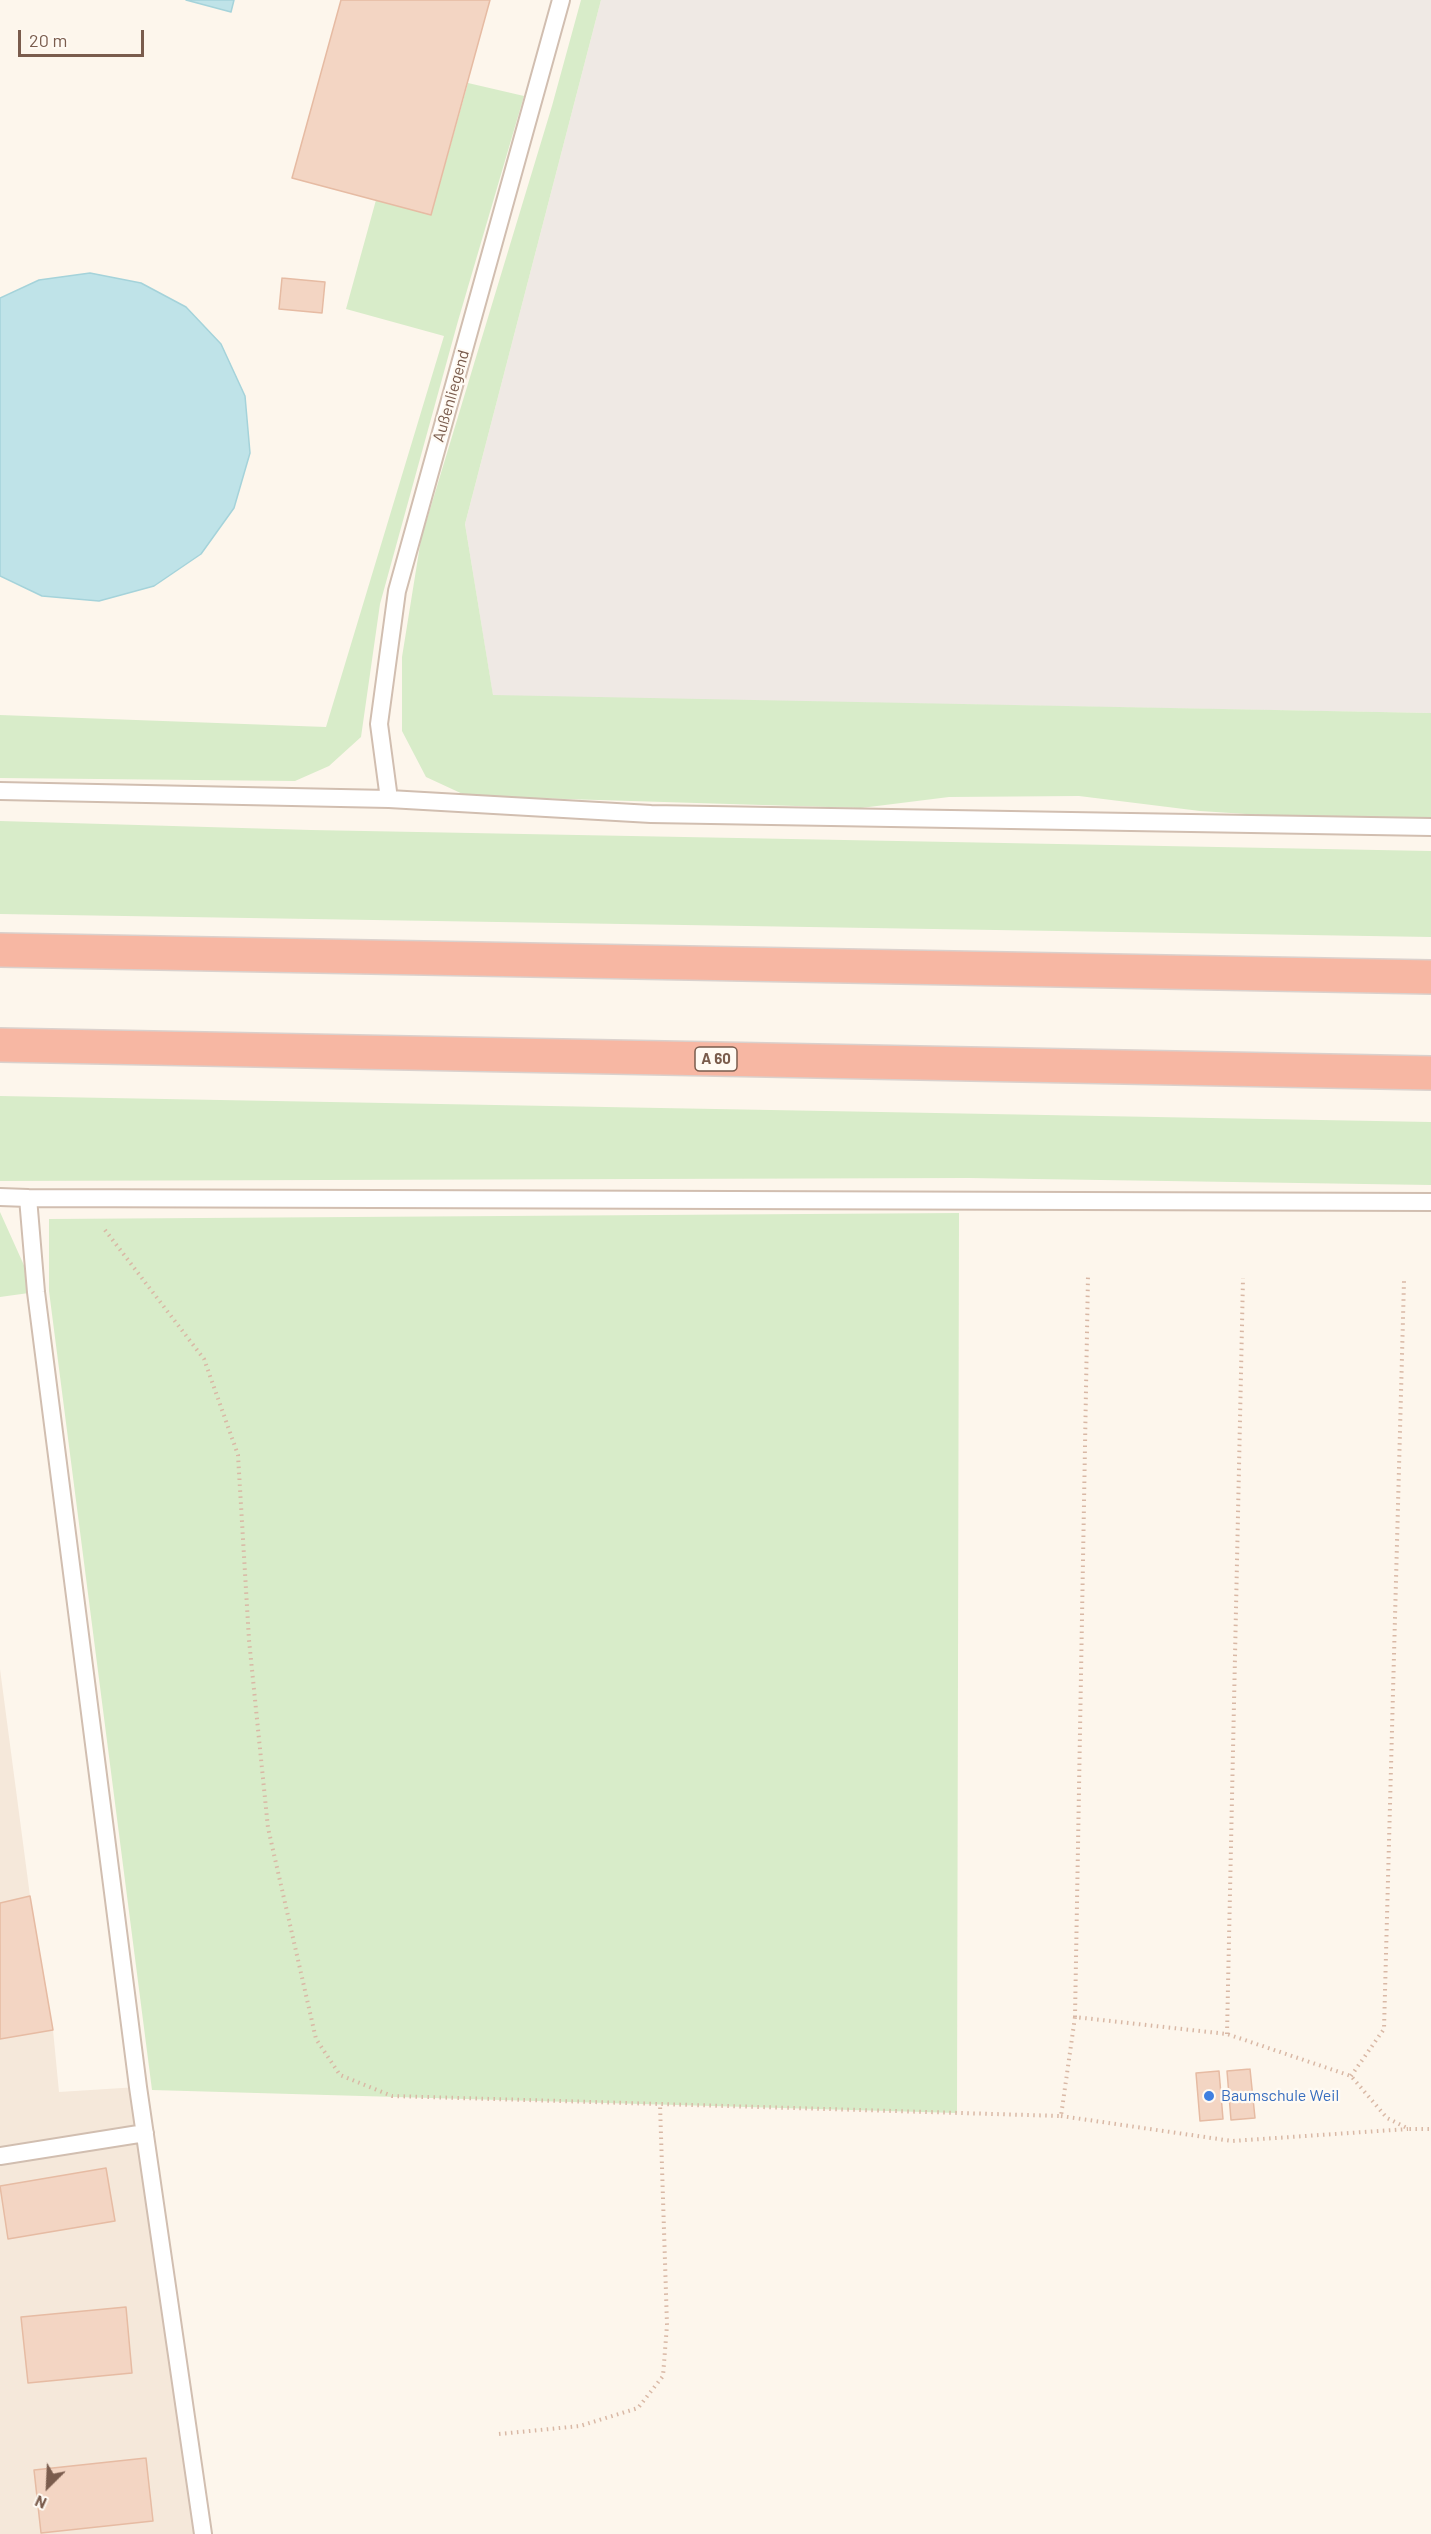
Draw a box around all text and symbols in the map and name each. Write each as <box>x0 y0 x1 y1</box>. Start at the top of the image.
scale bar <box>21 18 147 56</box>
text: 20 m <box>29 29 67 51</box>
street label: Außenliegend <box>429 348 473 444</box>
road number: A 60 <box>695 1047 737 1071</box>
place label: Baumschule Weil <box>1221 2086 1339 2106</box>
marker: Baumschule Weil <box>1202 2089 1216 2103</box>
north arrow <box>18 2456 78 2516</box>
text: N <box>32 2492 49 2514</box>

